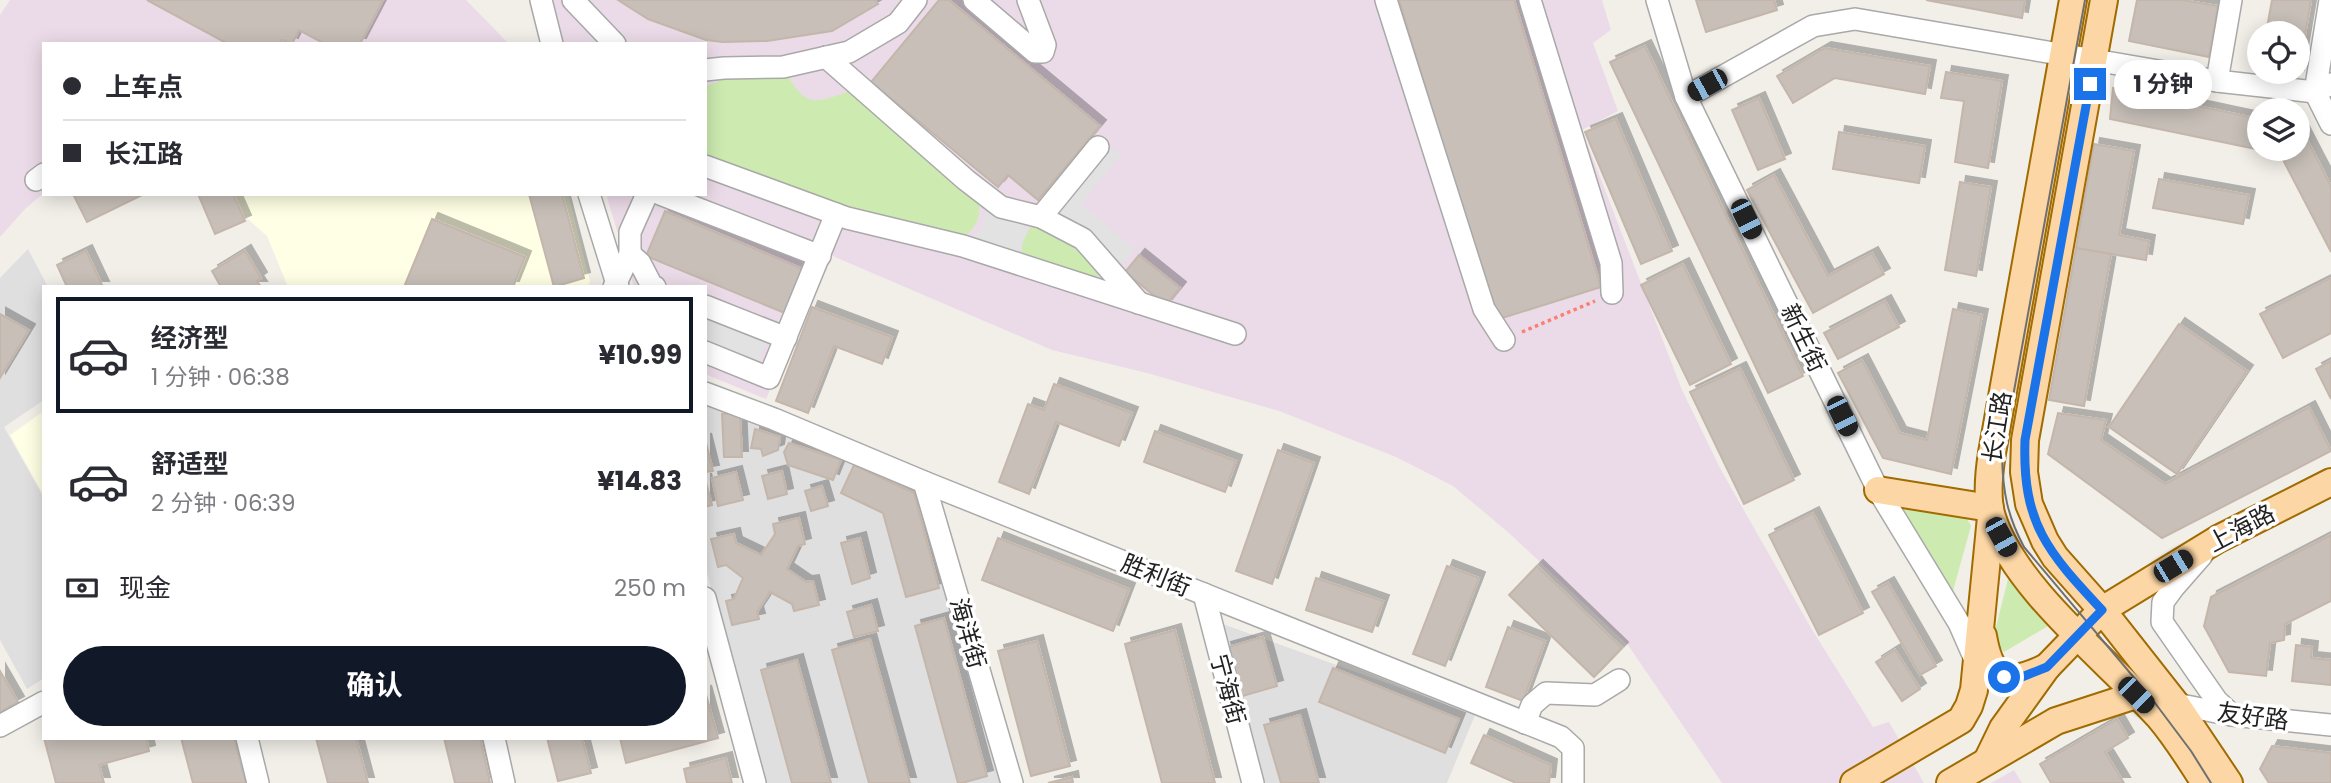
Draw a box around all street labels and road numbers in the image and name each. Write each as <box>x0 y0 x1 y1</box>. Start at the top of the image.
street label: 新生街 <box>1773 298 1835 378</box>
street label: 长江路 <box>1975 389 2019 465</box>
street label: 上海路 <box>2201 497 2281 559</box>
street label: 胜利街 <box>1116 546 1196 604</box>
street label: 海洋街 <box>942 594 994 672</box>
street label: 宁海街 <box>1203 650 1253 728</box>
street label: 友好路 <box>2215 695 2291 737</box>

